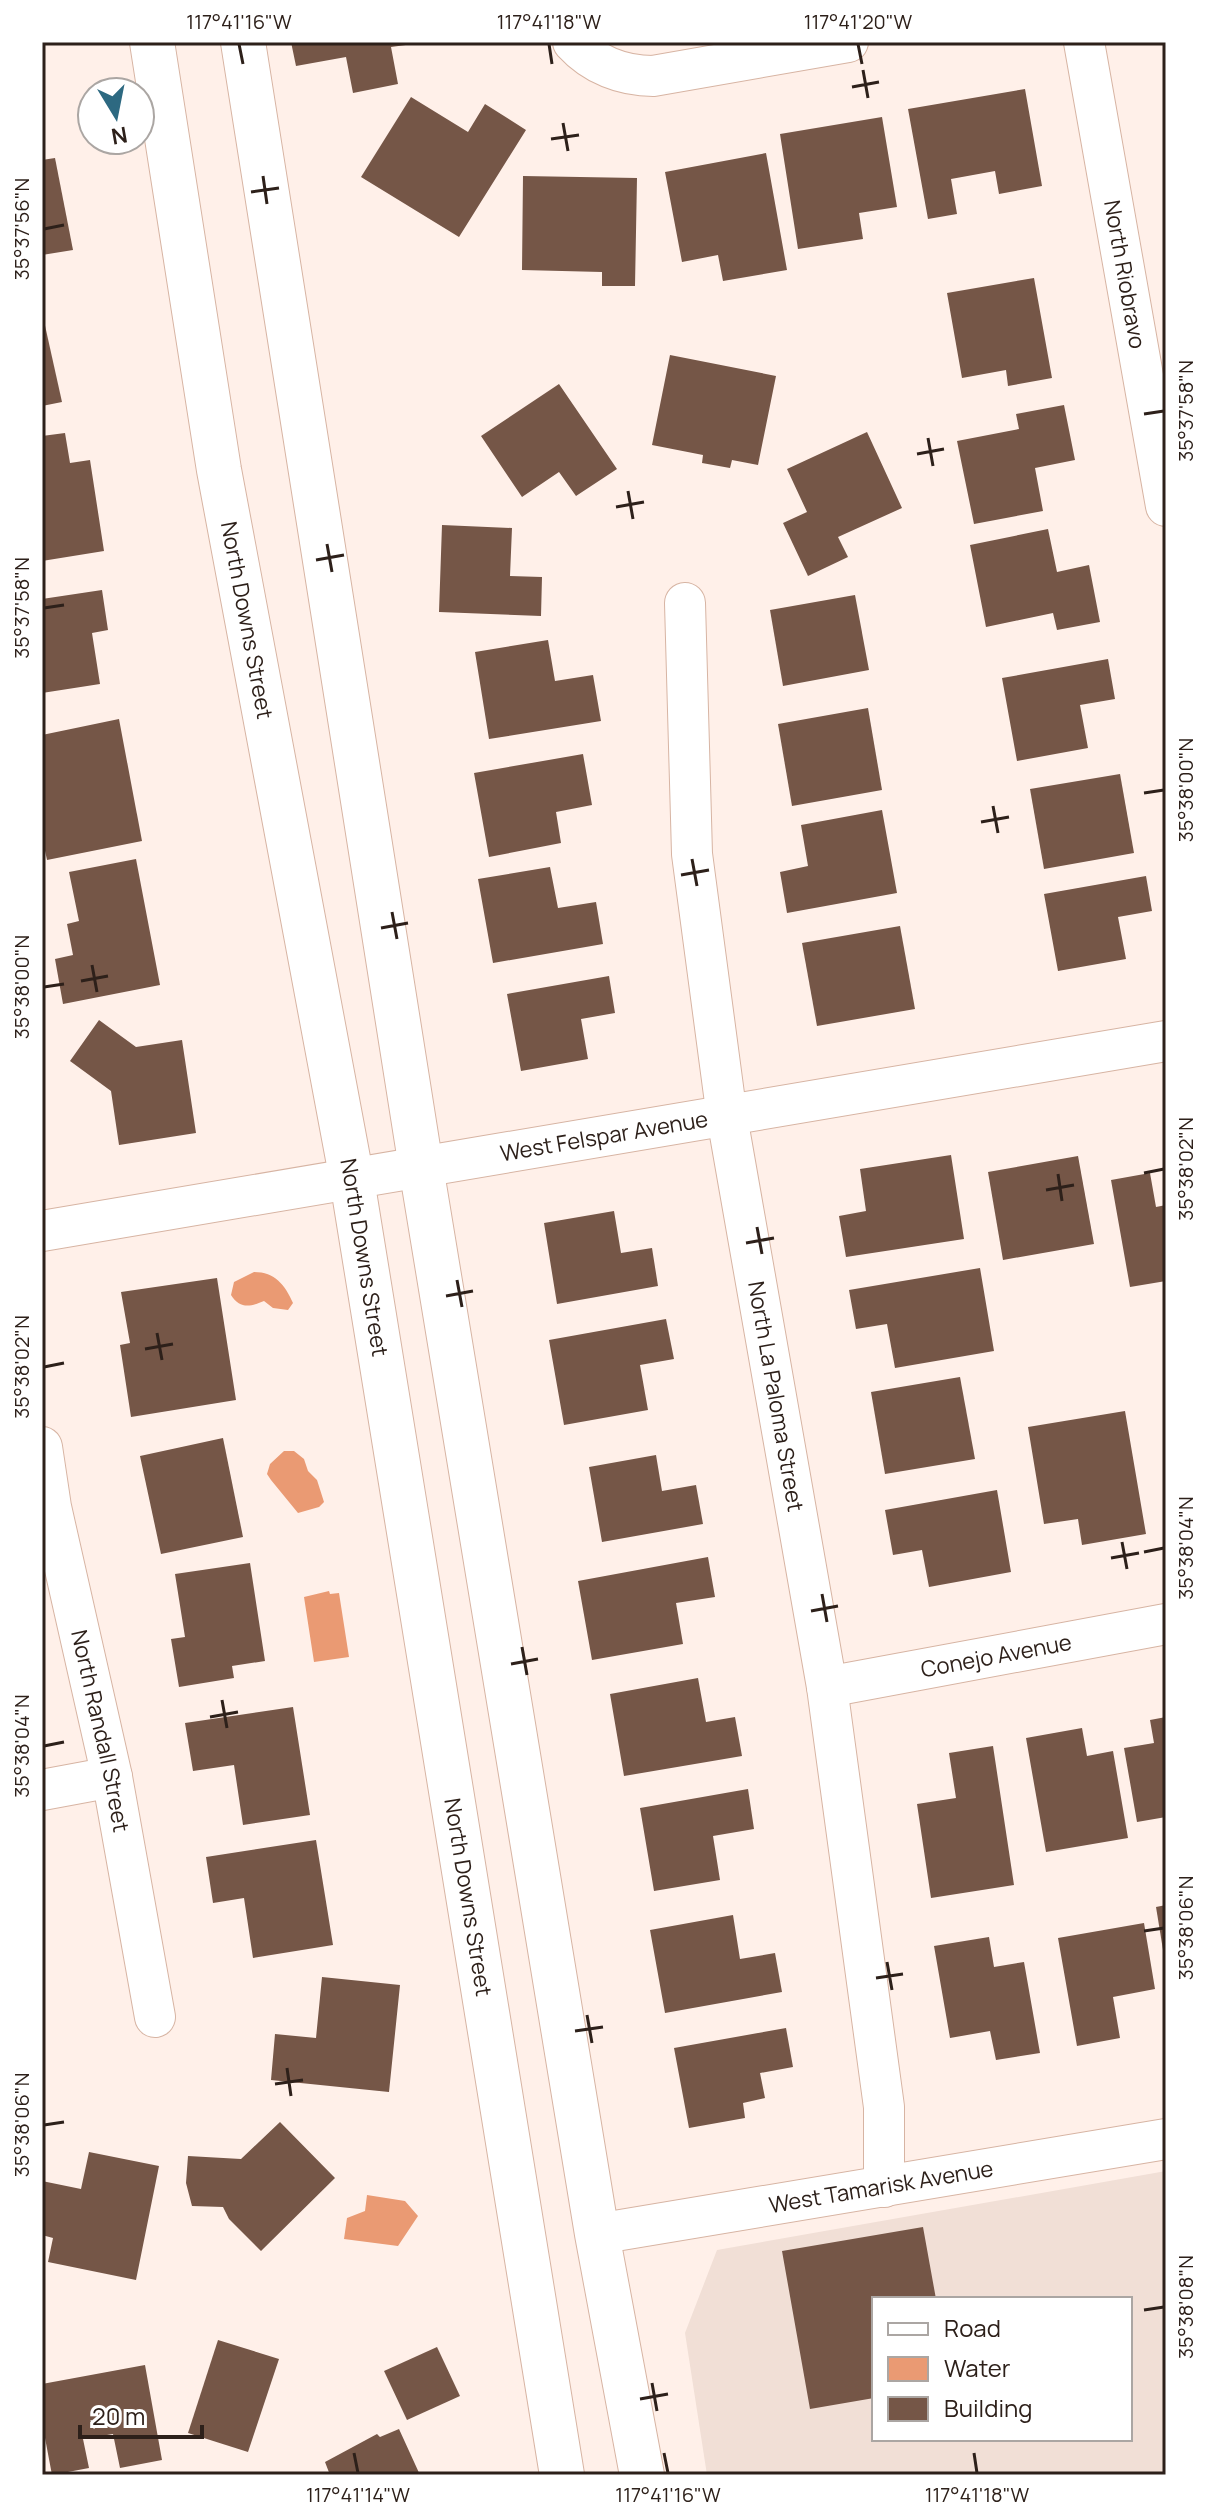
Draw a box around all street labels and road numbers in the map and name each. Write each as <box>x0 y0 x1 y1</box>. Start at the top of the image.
street label: North Riobravo <box>1097 198 1153 351</box>
street label: North Downs Street <box>214 519 280 722</box>
street label: West Felspar Avenue <box>498 1104 710 1168</box>
street label: North Downs Street <box>333 1156 395 1359</box>
street label: North La Paloma Street <box>741 1279 811 1514</box>
street label: North Randall Street <box>64 1627 137 1834</box>
street label: Conejo Avenue <box>918 1627 1074 1684</box>
street label: North Downs Street <box>437 1796 499 1998</box>
street label: West Tamarisk Avenue <box>767 2153 996 2220</box>

